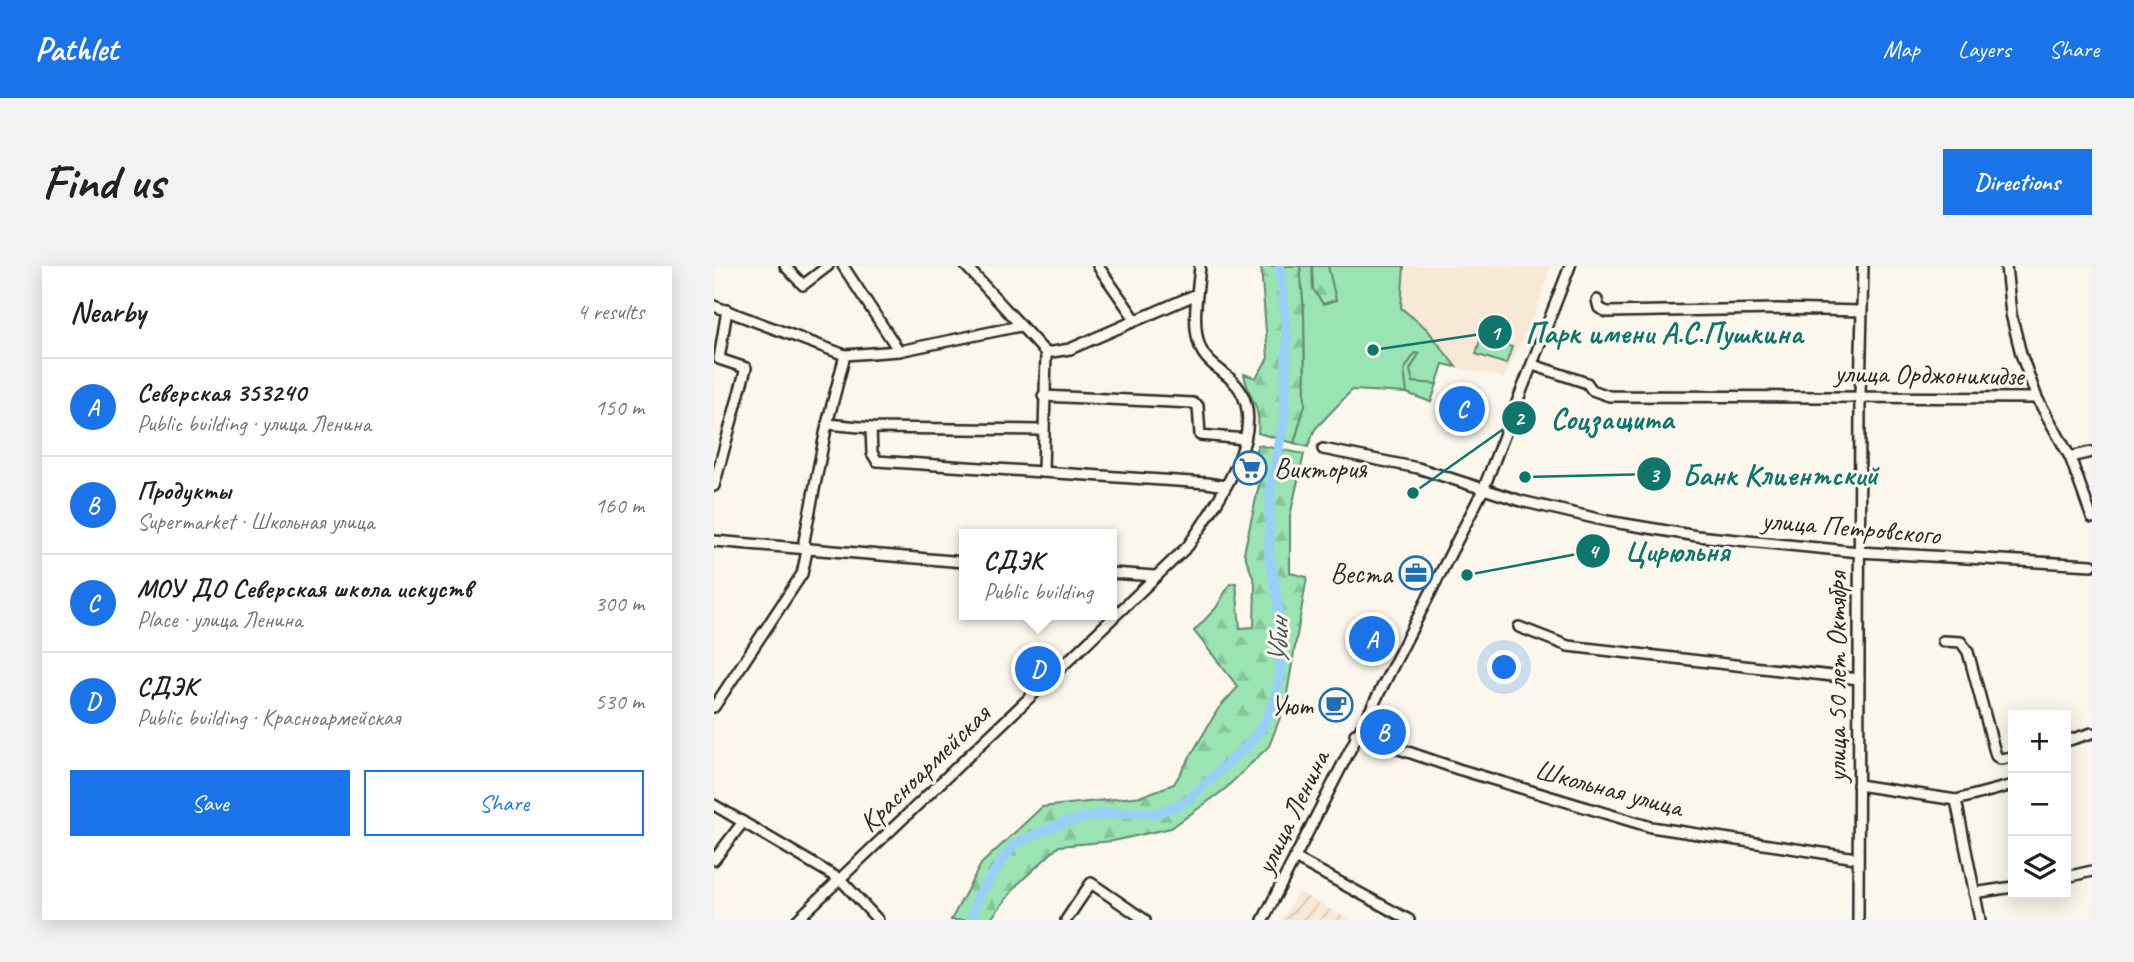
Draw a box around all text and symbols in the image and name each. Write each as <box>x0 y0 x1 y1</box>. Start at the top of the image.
text: Pathlet <box>35 28 118 70</box>
text: Map <box>1883 34 1920 64</box>
text: Layers <box>1958 34 2011 64</box>
text: Share <box>2049 34 2099 64</box>
button: Directions <box>1943 149 2092 215</box>
text: Find us <box>42 151 164 213</box>
text: Nearby <box>70 293 146 331</box>
text: 4 results <box>577 297 644 326</box>
callout: Парк имени А.С.Пушкина <box>1478 307 1815 358</box>
text: Парк имени А.С.Пушкина <box>1525 314 1806 352</box>
text: 1 <box>1490 320 1502 346</box>
street label: улица Орджоникидзе <box>1832 355 2026 393</box>
text: Северская 353240 <box>137 376 306 409</box>
pin: C <box>1439 383 1485 435</box>
text: A <box>87 393 99 422</box>
text: 150 m <box>595 393 644 422</box>
callout: Соцзащита <box>1502 393 1687 444</box>
text: Соцзащита <box>1551 400 1676 439</box>
text: 2 <box>1514 405 1526 431</box>
text: Public building · улица Ленина <box>137 409 371 438</box>
supermarket icon: Виктория <box>1231 449 1269 487</box>
callout: Банк Клиентский <box>1637 449 1889 500</box>
place label: Виктория <box>1274 451 1368 486</box>
text: Банк Клиентский <box>1682 456 1880 494</box>
text: 3 <box>1649 462 1661 488</box>
text: Продукты <box>137 474 231 507</box>
text: B <box>87 491 99 520</box>
text: 160 m <box>595 491 644 520</box>
street label: улица Петровского <box>1758 502 1944 552</box>
text: Supermarket · Школьная улица <box>137 507 374 536</box>
callout: Цирюльня <box>1575 525 1743 576</box>
popup <box>959 529 1117 620</box>
text: Цирюльня <box>1625 532 1732 570</box>
text: 4 <box>1588 538 1600 564</box>
text: СДЭК <box>983 544 1043 577</box>
office icon: Веста <box>1397 554 1435 592</box>
place label: Веста <box>1330 556 1394 591</box>
street label: улица 50 лет Октября <box>1819 569 1854 784</box>
text: МОУ ДО Северская школа искуств <box>137 572 472 605</box>
text: Public building <box>983 577 1093 606</box>
text: C <box>88 589 98 618</box>
text: 300 m <box>595 589 644 618</box>
text: Place · улица Ленина <box>137 605 302 634</box>
pin: A <box>1349 613 1395 665</box>
water label: Убин <box>1259 614 1297 665</box>
pin: D <box>1015 643 1061 695</box>
your location <box>1487 650 1521 684</box>
text: СДЭК <box>137 670 197 703</box>
cafe icon: Уют <box>1317 686 1355 724</box>
text: D <box>86 687 100 716</box>
text: 530 m <box>595 687 644 716</box>
place label: Уют <box>1271 688 1314 723</box>
street label: Красноармейская <box>851 695 998 839</box>
text: Public building · Красноармейская <box>137 703 400 732</box>
pin: B <box>1360 706 1406 758</box>
map controls <box>2008 710 2071 899</box>
button: + <box>2008 710 2071 773</box>
street label: улица Ленина <box>1246 742 1338 881</box>
street label: Школьная улица <box>1531 752 1689 825</box>
button: Save <box>70 770 350 836</box>
button: Share <box>364 770 644 836</box>
button: − <box>2008 773 2071 836</box>
button: layers <box>2008 836 2071 899</box>

